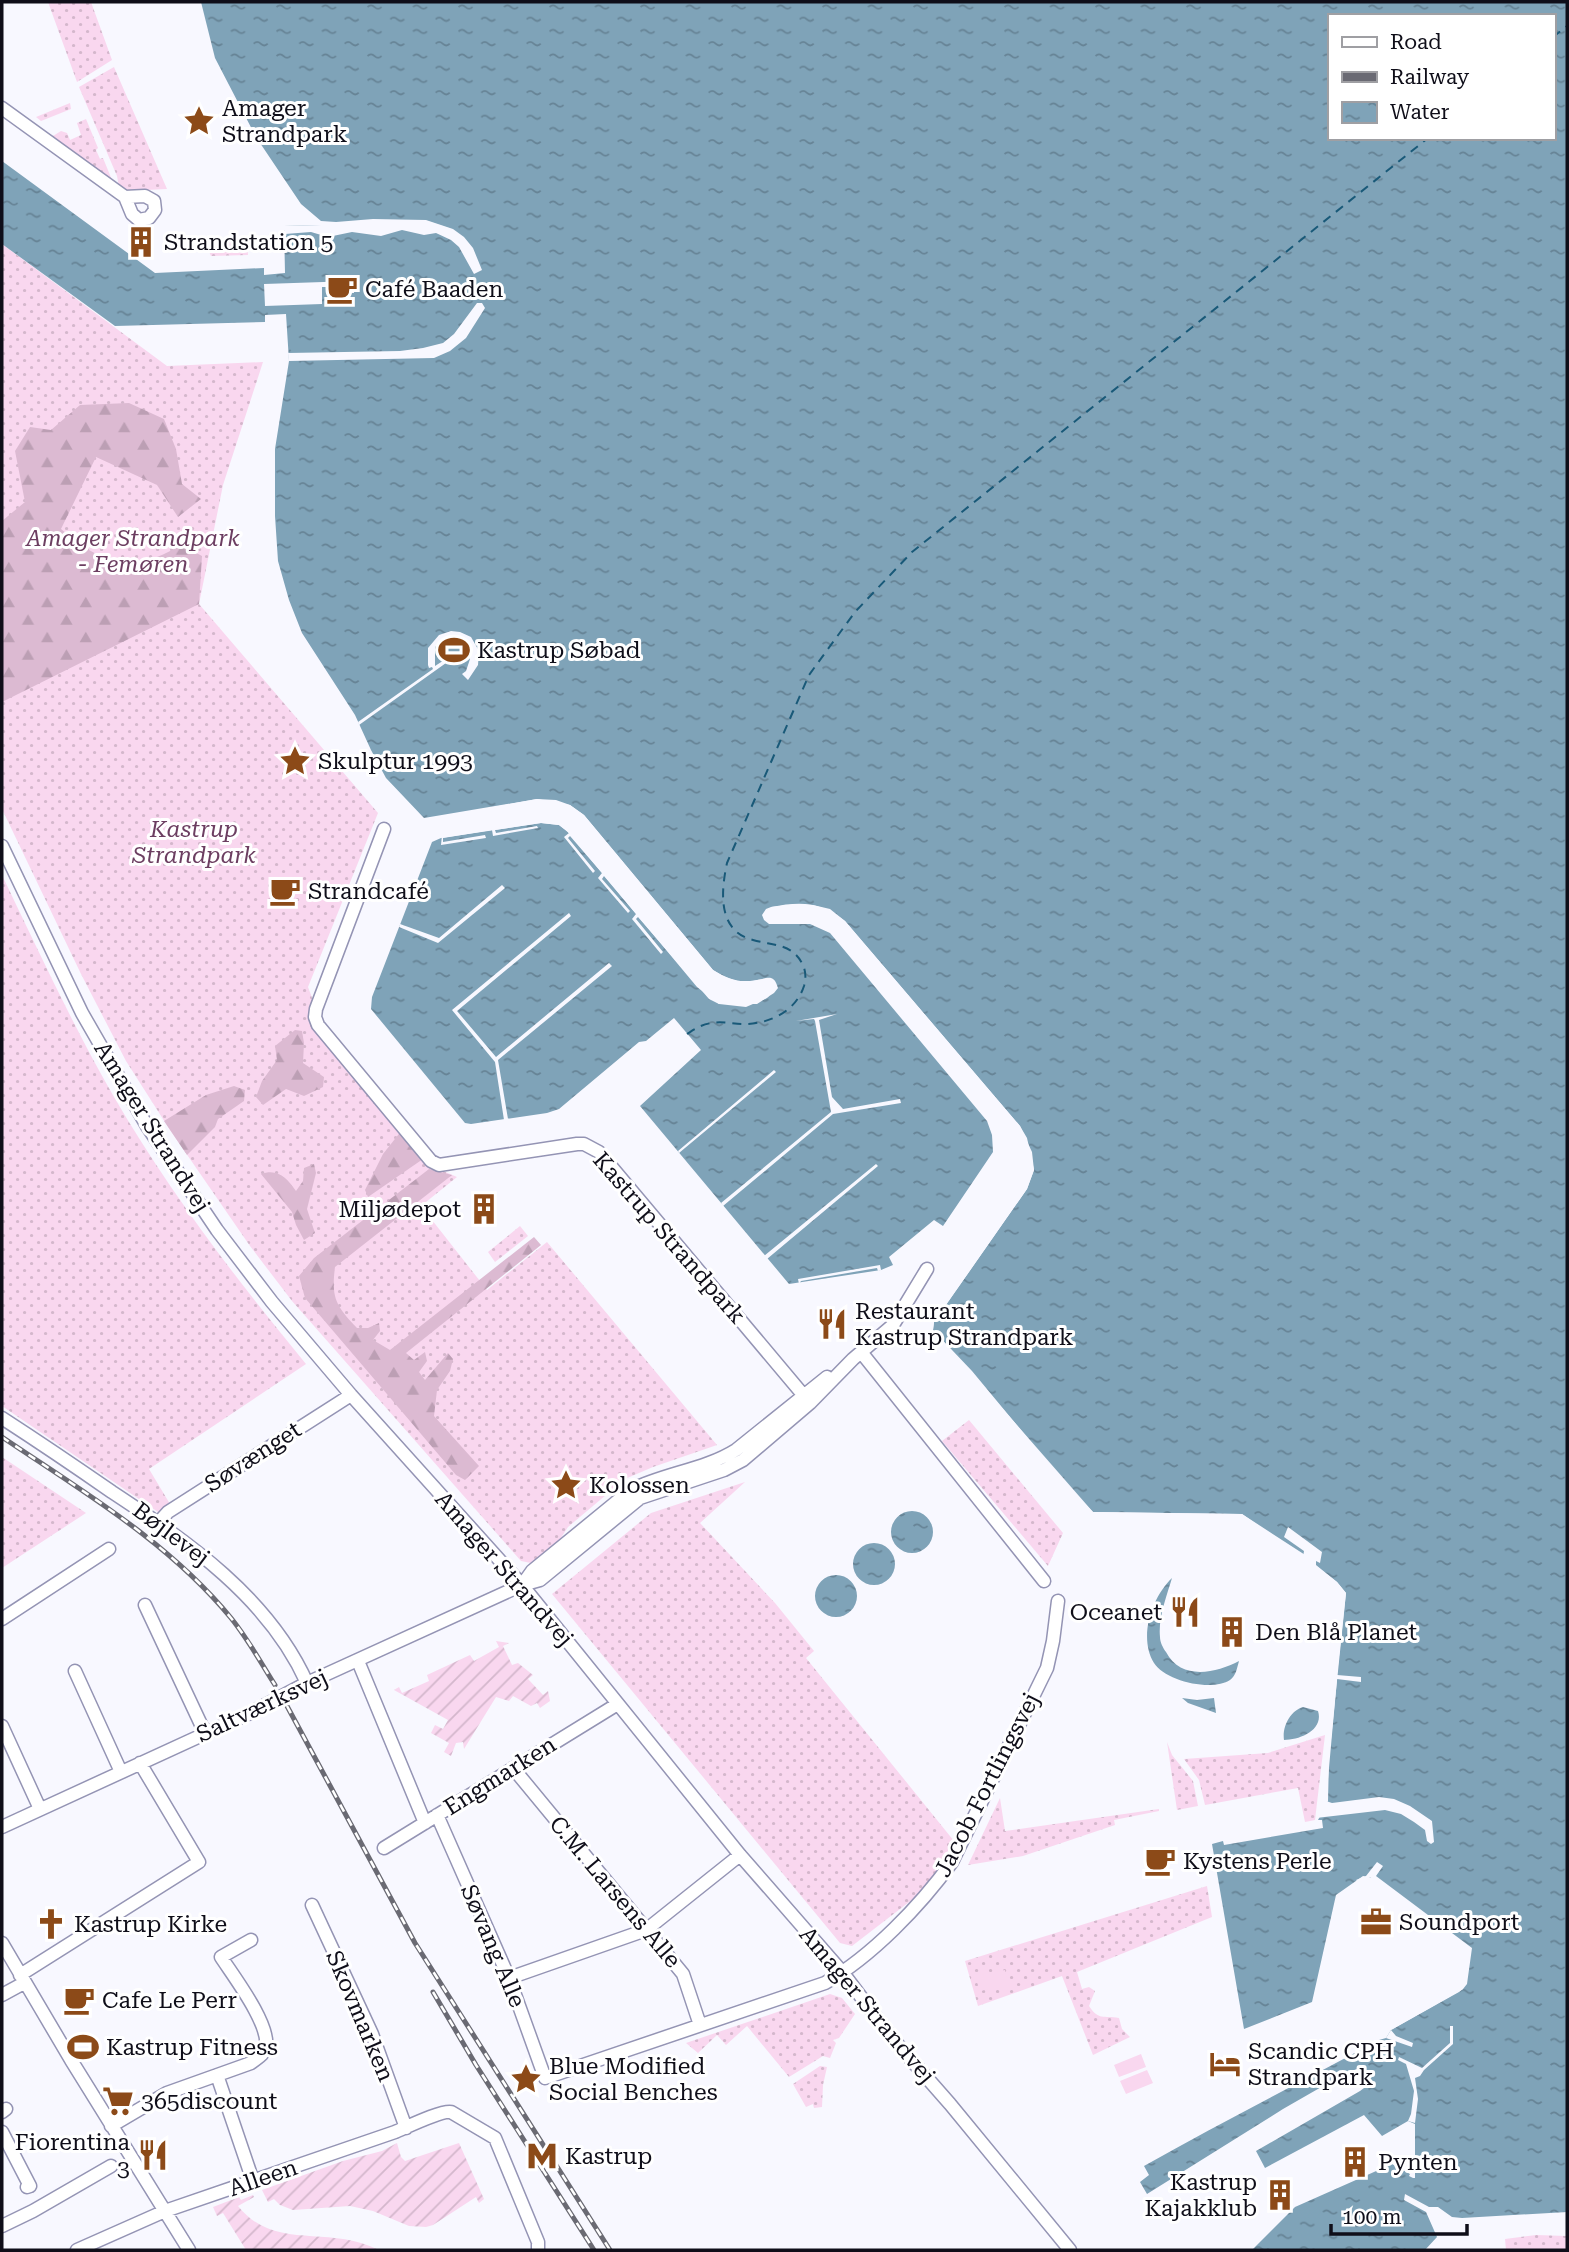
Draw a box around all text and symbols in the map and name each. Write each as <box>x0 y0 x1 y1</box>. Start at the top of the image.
legend <box>1328 14 1555 140</box>
text: Road <box>1390 30 1442 54</box>
text: Railway <box>1390 65 1470 89</box>
place label: Amager Strandpark <box>222 95 348 148</box>
text: Water <box>1390 100 1450 124</box>
place icon: Amager Strandpark <box>182 104 216 138</box>
building icon: Strandstation 5 <box>124 225 158 259</box>
place label: Strandstation 5 <box>164 229 333 256</box>
cafe icon: Café Baaden <box>325 272 359 306</box>
place label: Café Baaden <box>365 276 503 303</box>
park label: Amager Strandpark - Femøren <box>24 525 240 578</box>
sports icon: Kastrup Søbad <box>437 633 471 667</box>
place label: Kastrup Søbad <box>477 637 641 664</box>
place icon: Skulptur 1993 <box>278 744 312 778</box>
place label: Skulptur 1993 <box>318 748 473 775</box>
park label: Kastrup Strandpark <box>131 816 256 869</box>
cafe icon: Strandcafé <box>268 874 302 908</box>
place label: Strandcafé <box>308 878 429 905</box>
street label: Amager Strandvej <box>89 1037 215 1217</box>
street label: Kastrup Strandpark <box>587 1147 751 1330</box>
building icon: Miljødepot <box>467 1192 501 1226</box>
place label: Miljødepot <box>339 1196 461 1223</box>
place label: Restaurant Kastrup Strandpark <box>855 1298 1074 1351</box>
restaurant icon: Restaurant Kastrup Strandpark <box>815 1307 849 1341</box>
street label: Søvænget <box>200 1416 306 1498</box>
place icon: Kolossen <box>549 1468 583 1502</box>
place label: Kolossen <box>589 1472 690 1499</box>
street label: Amager Strandvej <box>429 1486 579 1652</box>
street label: Bøjlevej <box>127 1497 215 1571</box>
restaurant icon: Oceanet <box>1168 1595 1202 1629</box>
place label: Oceanet <box>1070 1599 1162 1626</box>
building icon: Den Blå Planet <box>1215 1615 1249 1649</box>
place label: Den Blå Planet <box>1255 1619 1418 1646</box>
street label: Saltværksvej <box>192 1664 332 1748</box>
street label: Jacob Fortlingsvej <box>929 1689 1045 1881</box>
street label: Engmarken <box>439 1731 561 1821</box>
street label: C.M. Larsens Alle <box>544 1811 686 1973</box>
cafe icon: Kystens Perle <box>1143 1844 1177 1878</box>
place label: Kystens Perle <box>1183 1848 1332 1875</box>
street label: Søvang Alle <box>455 1881 531 2011</box>
office icon: Soundport <box>1359 1905 1393 1939</box>
church icon: Kastrup Kirke <box>34 1907 68 1941</box>
place label: Soundport <box>1399 1909 1520 1936</box>
place label: Kastrup Kirke <box>74 1911 227 1938</box>
street label: Amager Strandvej <box>794 1921 940 2089</box>
street label: Skovmarken <box>320 1947 400 2086</box>
cafe icon: Cafe Le Perr <box>62 1983 96 2017</box>
place label: Cafe Le Perr <box>102 1987 237 2014</box>
sports icon: Kastrup Fitness <box>66 2030 100 2064</box>
place label: Kastrup Fitness <box>106 2034 278 2061</box>
place label: Scandic CPH Strandpark <box>1248 2038 1394 2091</box>
hotel icon: Scandic CPH Strandpark <box>1208 2047 1242 2081</box>
place label: Blue Modified Social Benches <box>549 2053 718 2106</box>
place icon: Blue Modified Social Benches <box>509 2062 543 2096</box>
supermarket icon: 365discount <box>101 2084 135 2118</box>
place label: 365discount <box>141 2088 278 2115</box>
place label: Fiorentina 3 <box>15 2129 131 2182</box>
restaurant icon: Fiorentina 3 <box>136 2138 170 2172</box>
metro station icon: Kastrup <box>525 2139 559 2173</box>
place label: Kastrup <box>565 2143 652 2170</box>
building icon: Pynten <box>1338 2145 1372 2179</box>
place label: Pynten <box>1378 2149 1458 2176</box>
street label: Alleen <box>225 2154 301 2202</box>
place label: Kastrup Kajakklub <box>1145 2169 1257 2222</box>
building icon: Kastrup Kajakklub <box>1263 2178 1297 2212</box>
scale bar <box>1331 2192 1468 2236</box>
text: 100 m <box>1342 2205 1402 2229</box>

